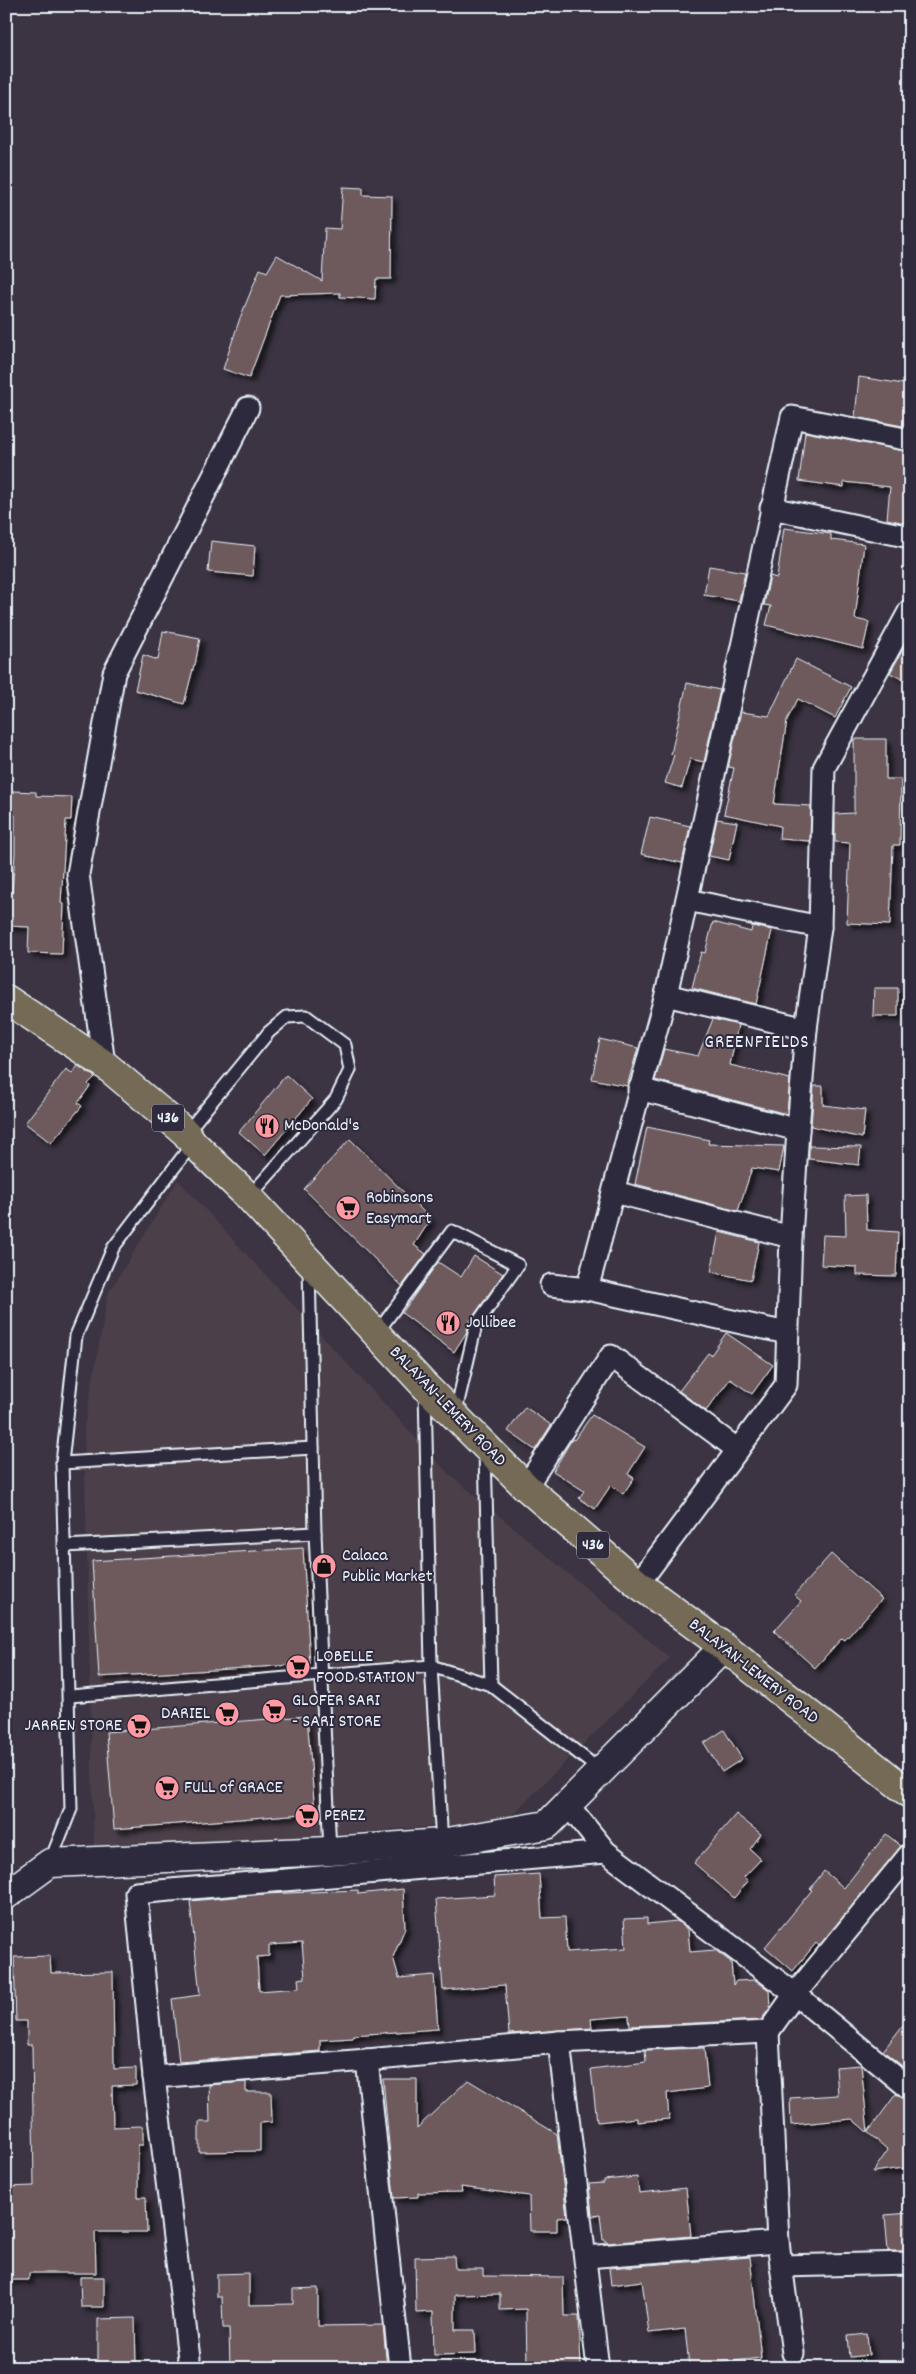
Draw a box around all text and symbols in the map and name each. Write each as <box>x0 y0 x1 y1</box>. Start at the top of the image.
district label: GREENFIELDS <box>704 1030 810 1057</box>
road number: 436 <box>152 1104 184 1132</box>
restaurant icon: McDonald's <box>254 1113 280 1139</box>
place label: McDonald's <box>284 1114 360 1139</box>
place label: Robinsons Easymart <box>366 1186 434 1232</box>
supermarket icon: Robinsons Easymart <box>335 1195 361 1221</box>
restaurant icon: Jollibee <box>435 1310 461 1336</box>
place label: Jollibee <box>466 1311 516 1336</box>
street label: BALAYAN-LEMERY ROAD <box>383 1341 511 1473</box>
road number: 436 <box>577 1532 609 1558</box>
place label: Calaca Public Market <box>342 1544 433 1590</box>
shop icon: Calaca Public Market <box>311 1553 337 1579</box>
street label: BALAYAN-LEMERY ROAD <box>683 1613 823 1731</box>
place label: LOBELLE FOOD STATION <box>316 1645 415 1691</box>
supermarket icon: LOBELLE FOOD STATION <box>285 1654 311 1680</box>
place label: GLOFER SARI - SARI STORE <box>292 1689 381 1735</box>
supermarket icon: GLOFER SARI - SARI STORE <box>261 1698 287 1724</box>
supermarket icon: DARIEL <box>214 1701 240 1727</box>
place label: DARIEL <box>161 1702 211 1727</box>
supermarket icon: JARREN STORE <box>126 1713 152 1739</box>
place label: JARREN STORE <box>24 1714 122 1739</box>
supermarket icon: FULL of GRACE <box>154 1775 180 1801</box>
place label: FULL of GRACE <box>184 1776 283 1801</box>
supermarket icon: PEREZ <box>294 1803 320 1829</box>
place label: PEREZ <box>324 1804 365 1829</box>

